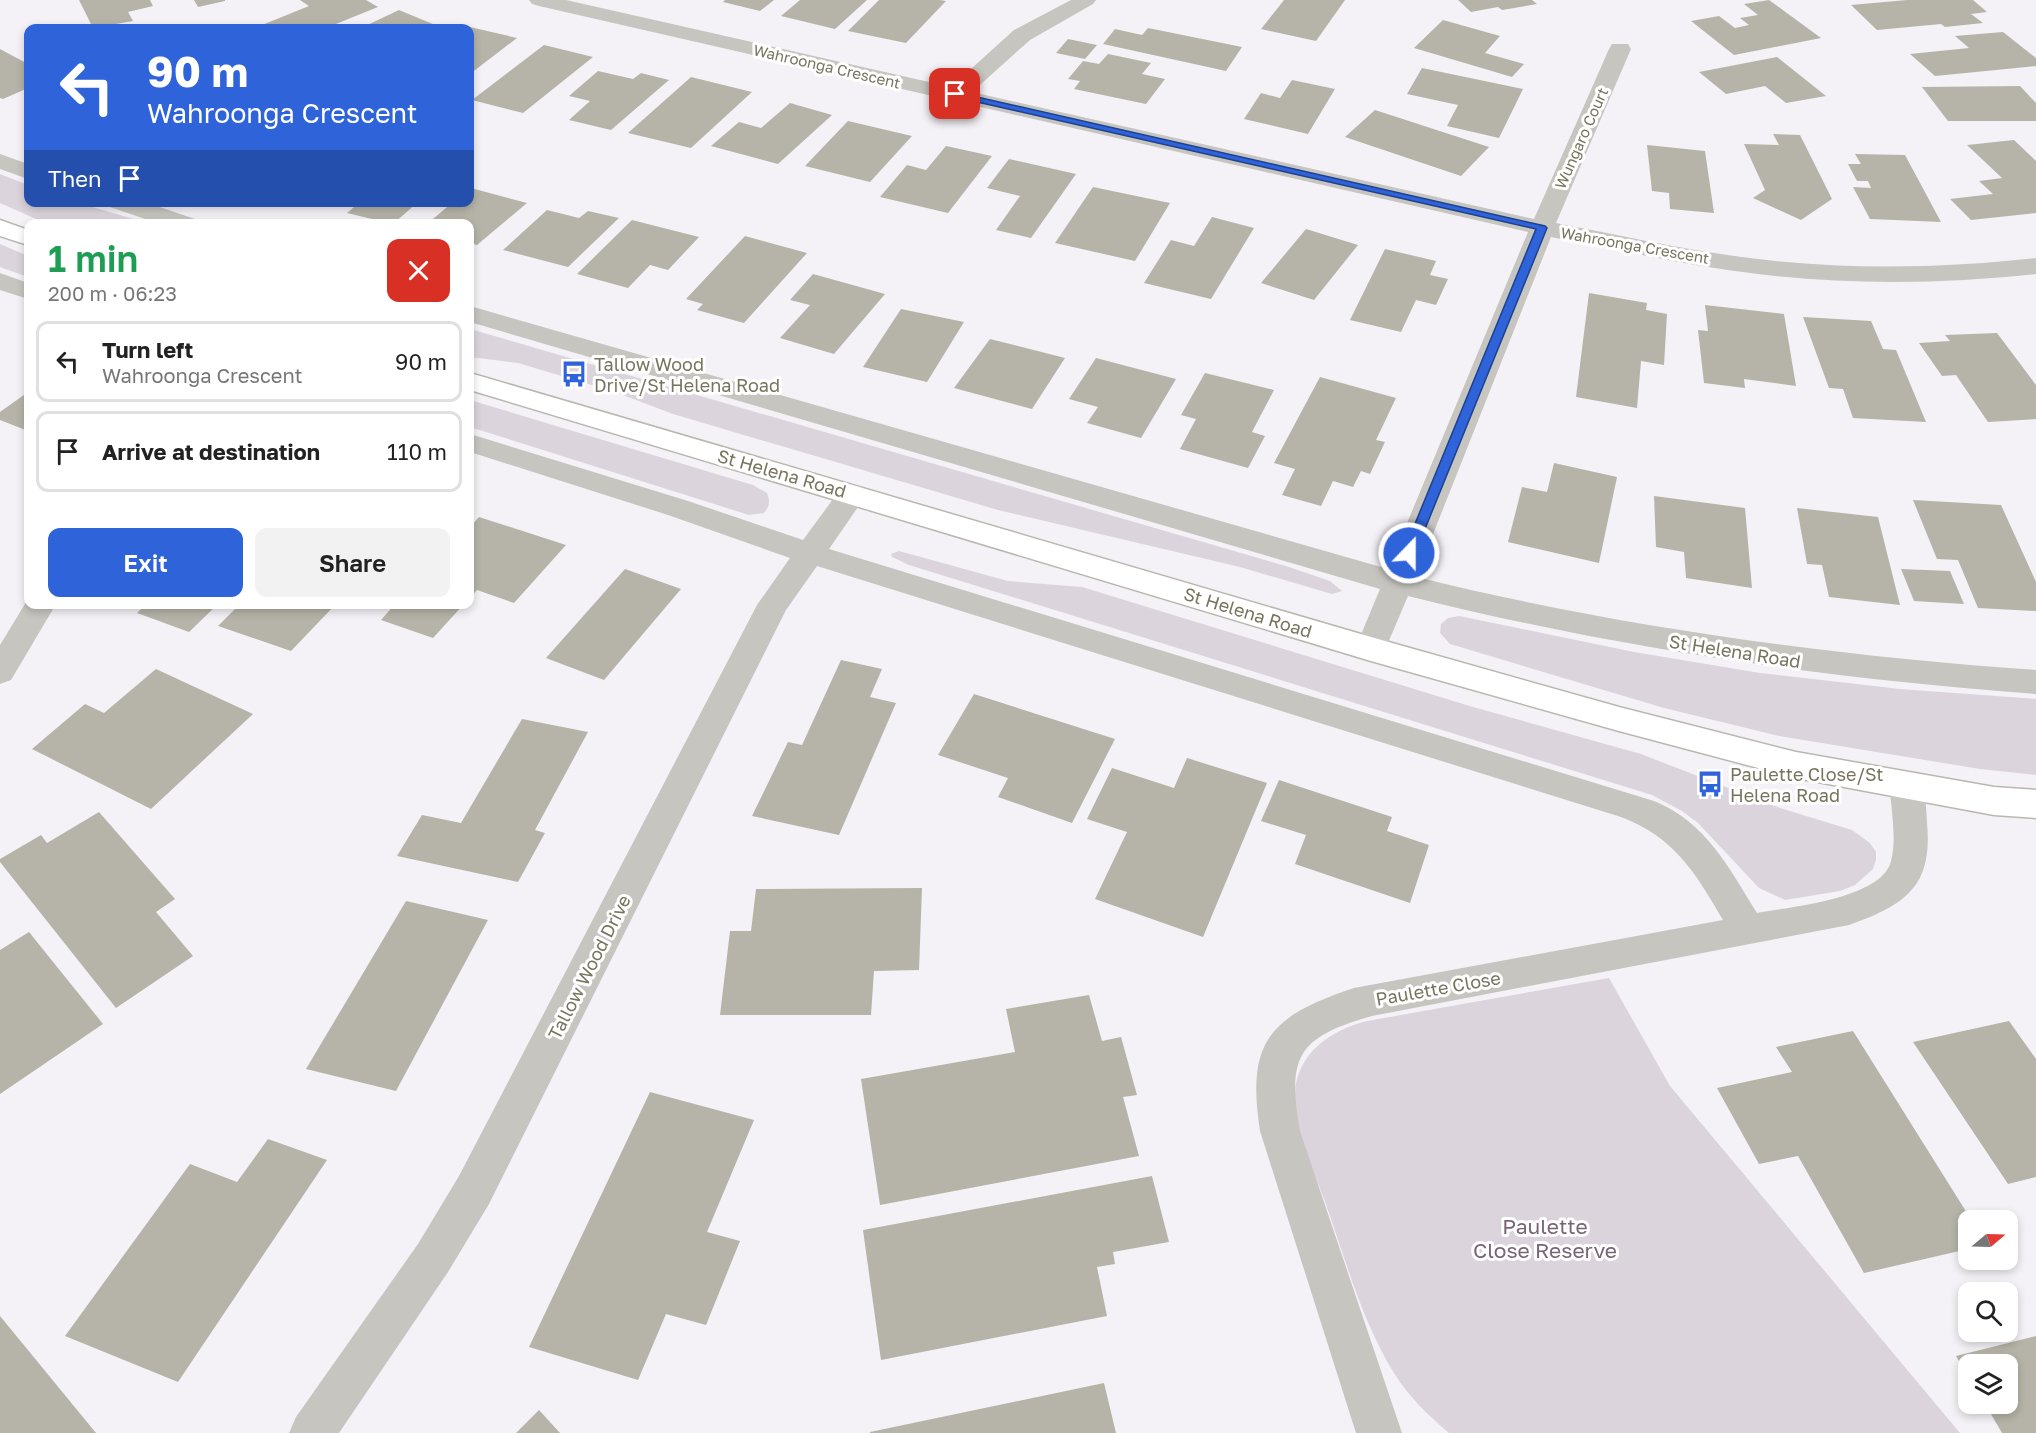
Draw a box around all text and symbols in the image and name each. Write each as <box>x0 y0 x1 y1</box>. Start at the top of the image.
street label: Wahroonga Crescent <box>752 40 902 92</box>
text: 90 m <box>147 46 248 96</box>
icon: left <box>48 48 126 126</box>
pin <box>929 68 980 119</box>
icon: arrive <box>938 77 971 110</box>
street label: Wungaro Court <box>1551 85 1611 191</box>
text: Wahroonga Crescent <box>147 97 418 129</box>
icon: arrive <box>113 162 146 195</box>
text: Then <box>48 165 101 192</box>
street label: Wahroonga Crescent <box>1559 223 1711 267</box>
text: 1 min <box>48 237 138 280</box>
button: close <box>387 239 450 302</box>
text: 200 m · 06:23 <box>48 281 177 305</box>
text: Turn left <box>102 336 193 363</box>
icon: left <box>51 345 84 378</box>
text: 90 m <box>395 348 447 375</box>
place label: Tallow Wood Drive/St Helena Road <box>594 353 780 396</box>
bus stop icon: Tallow Wood Drive/St Helena Road <box>559 359 589 389</box>
text: Wahroonga Crescent <box>102 363 303 387</box>
icon: arrive <box>51 435 84 468</box>
text: Arrive at destination <box>102 438 320 465</box>
text: 110 m <box>387 438 447 465</box>
street label: St Helena Road <box>715 444 849 502</box>
position arrow <box>1377 521 1441 585</box>
button: Exit <box>48 528 243 597</box>
button: Share <box>255 528 450 597</box>
street label: St Helena Road <box>1181 582 1315 642</box>
street label: St Helena Road <box>1668 630 1802 672</box>
place label: Paulette Close/St Helena Road <box>1730 763 1883 806</box>
bus stop icon: Paulette Close/St Helena Road <box>1695 769 1725 799</box>
street label: Tallow Wood Drive <box>543 891 635 1043</box>
street label: Paulette Close <box>1374 966 1502 1010</box>
north arrow <box>1958 1210 2018 1270</box>
map controls <box>1958 1210 2018 1414</box>
park label: Paulette Close Reserve <box>1473 1213 1617 1263</box>
button: search <box>1958 1282 2018 1342</box>
button: layers <box>1958 1354 2018 1414</box>

